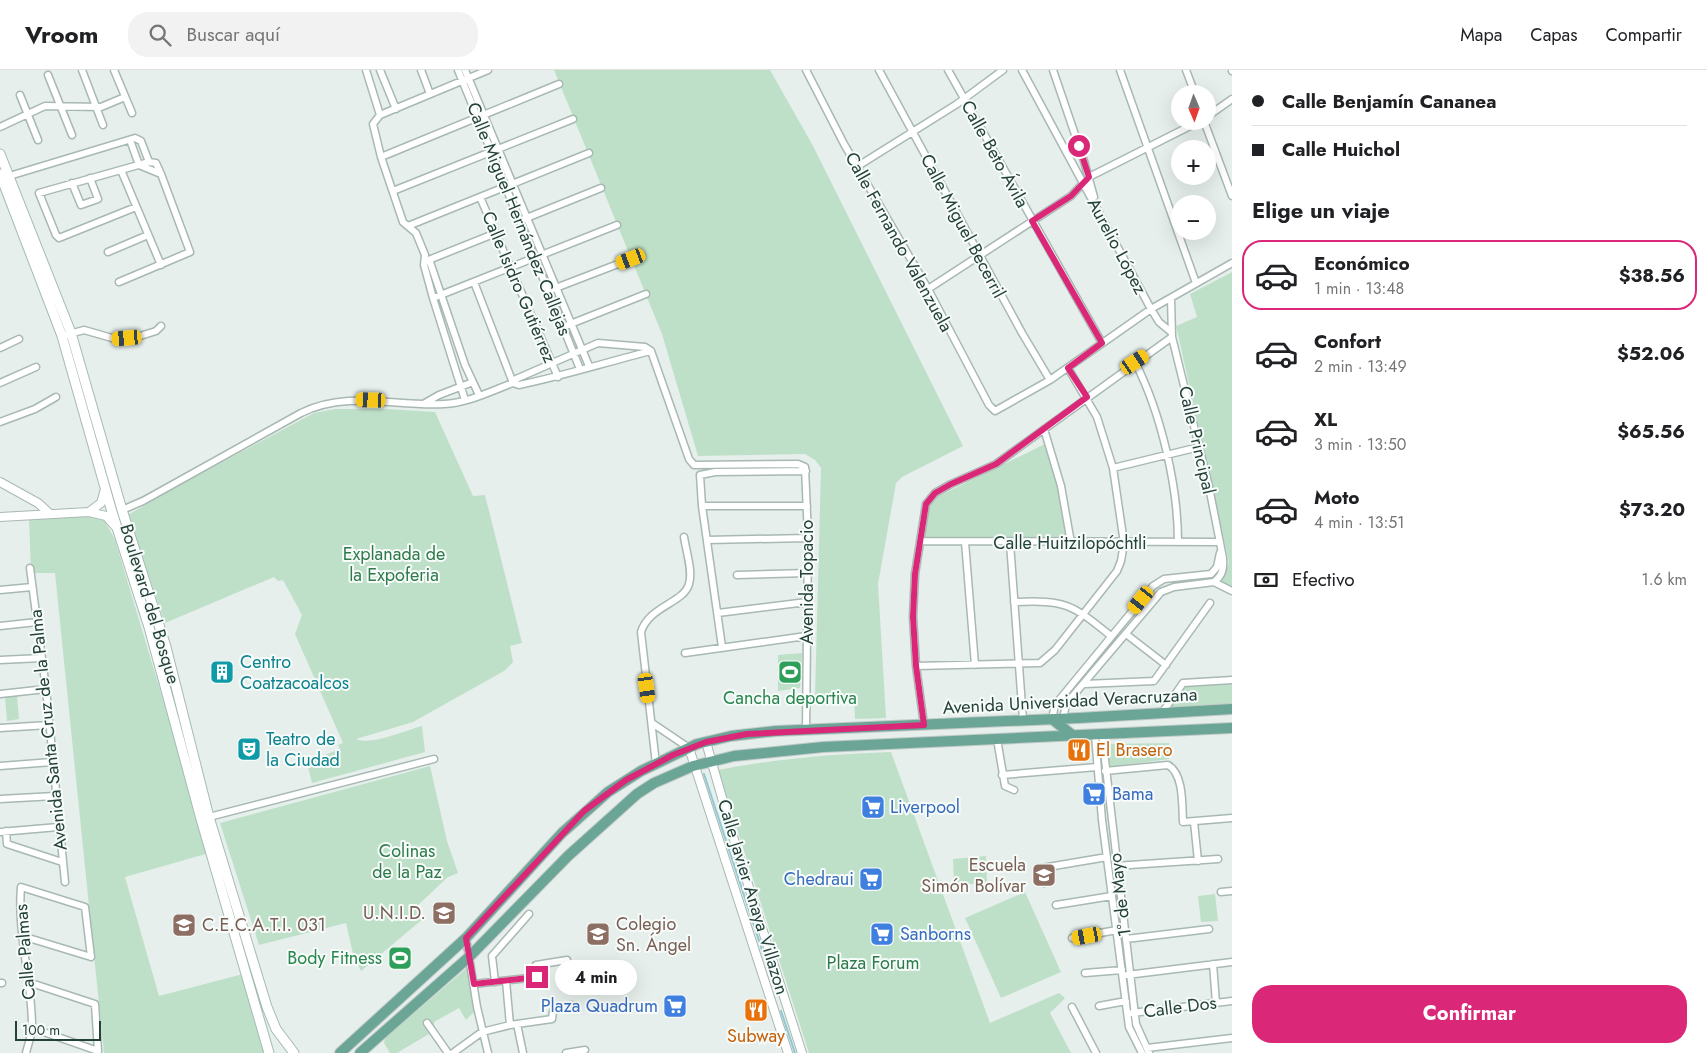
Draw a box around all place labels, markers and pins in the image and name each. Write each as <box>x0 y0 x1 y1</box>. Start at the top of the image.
place label: Centro Coatzacoalcos <box>240 649 349 696</box>
building icon: Centro Coatzacoalcos <box>209 659 235 685</box>
sports icon: Cancha deportiva <box>777 659 803 685</box>
place label: Cancha deportiva <box>723 685 857 711</box>
place label: Teatro de la Ciudad <box>266 726 340 773</box>
theatre icon: Teatro de la Ciudad <box>236 736 262 762</box>
restaurant icon: El Brasero <box>1066 737 1092 763</box>
place label: El Brasero <box>1096 737 1173 763</box>
supermarket icon: Bama <box>1081 781 1107 807</box>
place label: Bama <box>1112 781 1153 807</box>
supermarket icon: Liverpool <box>860 794 886 820</box>
place label: Liverpool <box>890 794 960 820</box>
place label: Escuela Simón Bolívar <box>921 852 1027 899</box>
school or university icon: Escuela Simón Bolívar <box>1031 862 1057 888</box>
place label: Chedraui <box>784 866 854 892</box>
supermarket icon: Chedraui <box>858 866 884 892</box>
place label: U.N.I.D. <box>363 900 426 926</box>
school or university icon: U.N.I.D. <box>431 900 457 926</box>
place label: Colegio Sn. Ángel <box>616 911 691 958</box>
school or university icon: C.E.C.A.T.I. 031 <box>171 912 197 938</box>
place label: C.E.C.A.T.I. 031 <box>202 912 326 938</box>
school or university icon: Colegio Sn. Ángel <box>585 921 611 947</box>
supermarket icon: Sanborns <box>869 921 895 947</box>
place label: Sanborns <box>900 921 971 947</box>
place label: Body Fitness <box>287 945 382 971</box>
sports icon: Body Fitness <box>387 945 413 971</box>
place label: Plaza Quadrum <box>541 993 658 1019</box>
supermarket icon: Plaza Quadrum <box>662 993 688 1019</box>
restaurant icon: Subway <box>743 997 769 1023</box>
place label: Subway <box>727 1023 785 1049</box>

